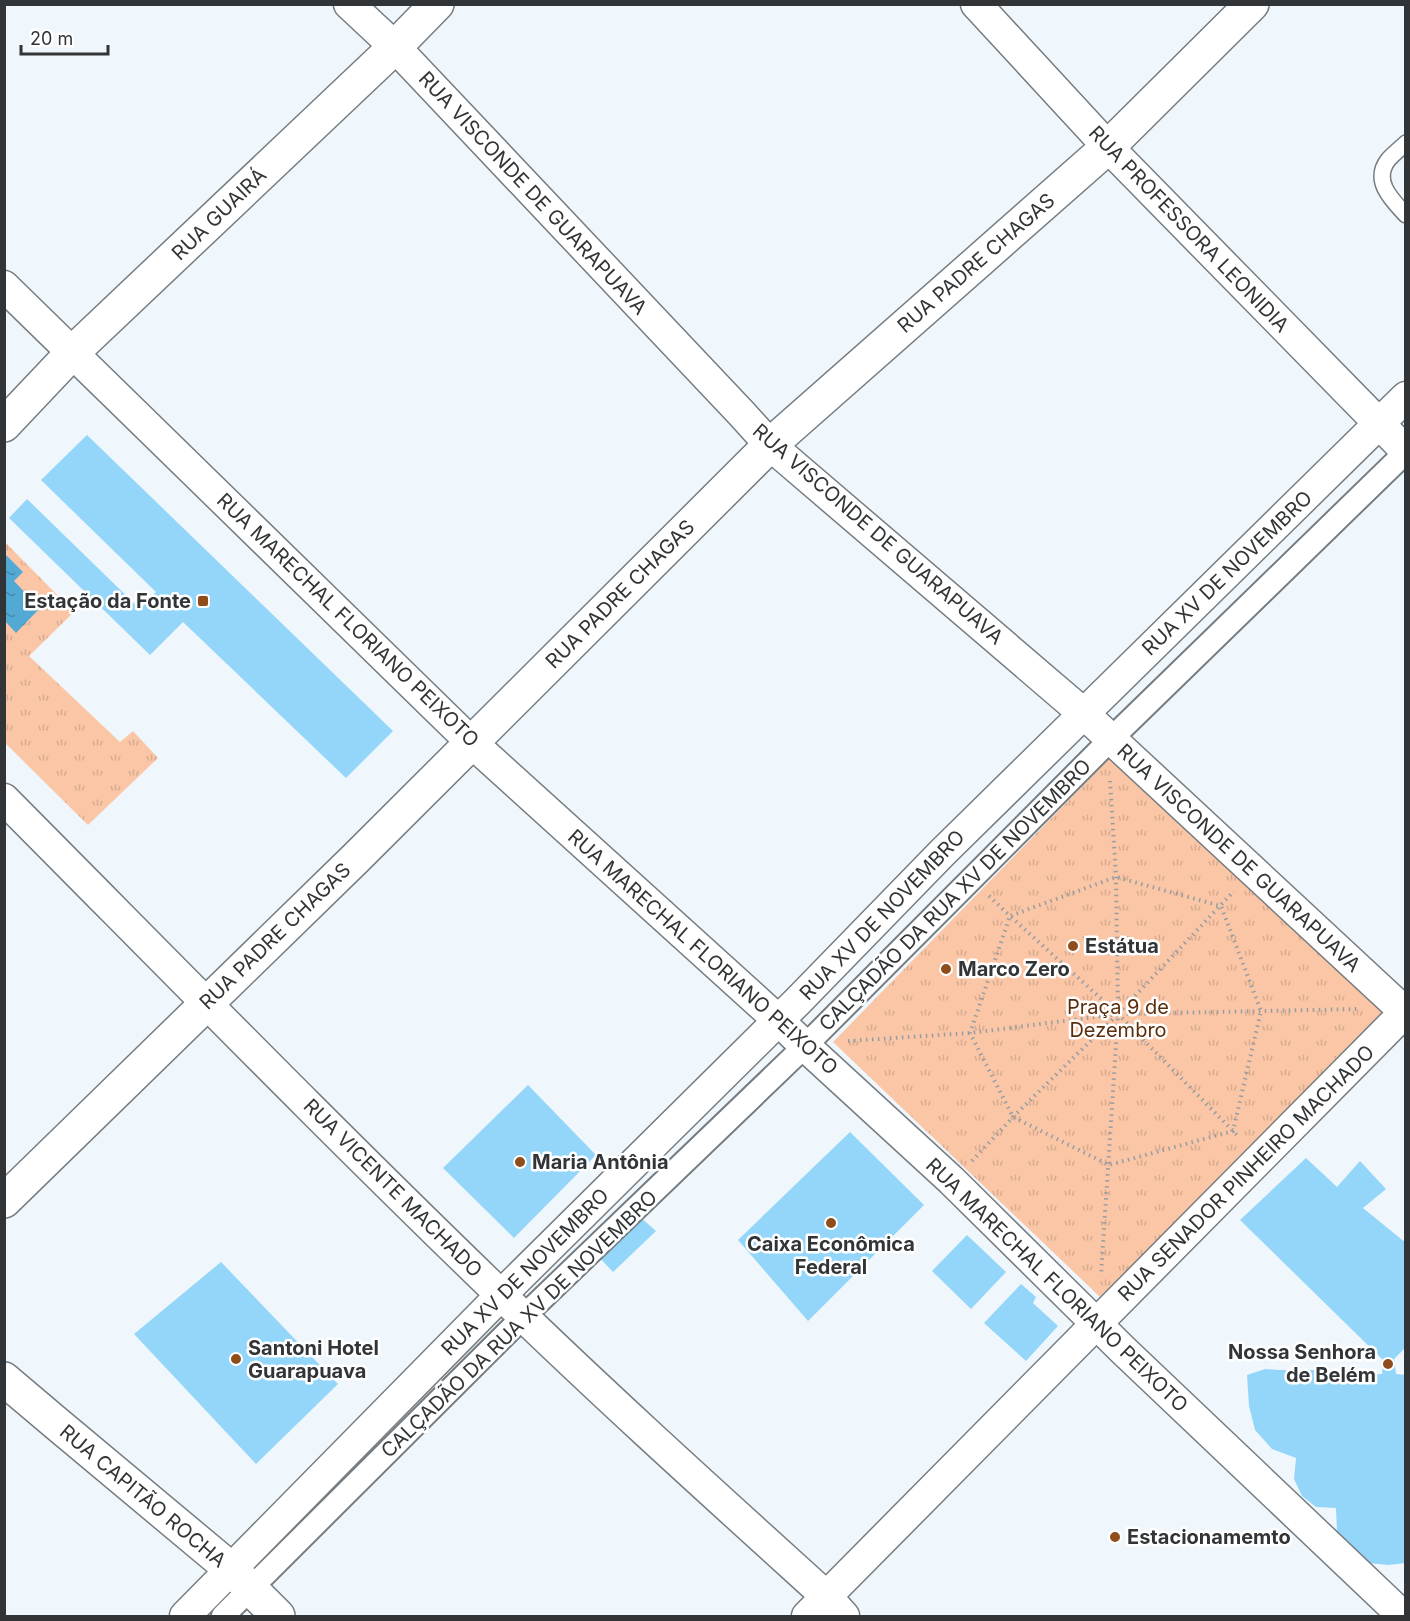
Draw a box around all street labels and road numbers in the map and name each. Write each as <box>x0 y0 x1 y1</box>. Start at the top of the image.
street label: RUA VISCONDE DE GUARAPUAVA <box>414 66 652 320</box>
street label: RUA PROFESSORA LEONIDIA <box>1084 121 1294 337</box>
street label: RUA GUAIRÁ <box>166 162 271 265</box>
street label: RUA PADRE CHAGAS <box>892 188 1060 338</box>
street label: RUA VISCONDE DE GUARAPUAVA <box>748 419 1008 649</box>
street label: RUA XV DE NOVEMBRO <box>1137 486 1317 660</box>
street label: RUA MARECHAL FLORIANO PEIXOTO <box>212 488 484 752</box>
street label: RUA PADRE CHAGAS <box>541 515 699 673</box>
street label: RUA VISCONDE DE GUARAPUAVA <box>1112 739 1366 977</box>
street label: CALÇADÃO DA RUA XV DE NOVEMBRO <box>814 754 1096 1036</box>
street label: RUA MARECHAL FLORIANO PEIXOTO <box>563 824 843 1080</box>
street label: RUA XV DE NOVEMBRO <box>795 825 969 1005</box>
street label: RUA PADRE CHAGAS <box>195 858 355 1014</box>
street label: RUA SENADOR PINHEIRO MACHADO <box>1113 1040 1379 1306</box>
street label: RUA VICENTE MACHADO <box>299 1094 487 1282</box>
street label: RUA MARECHAL FLORIANO PEIXOTO <box>921 1153 1193 1417</box>
street label: RUA XV DE NOVEMBRO <box>436 1183 614 1361</box>
street label: CALÇADÃO DA RUA XV DE NOVEMBRO <box>375 1185 662 1463</box>
street label: RUA CAPITÃO ROCHA <box>55 1419 232 1573</box>

